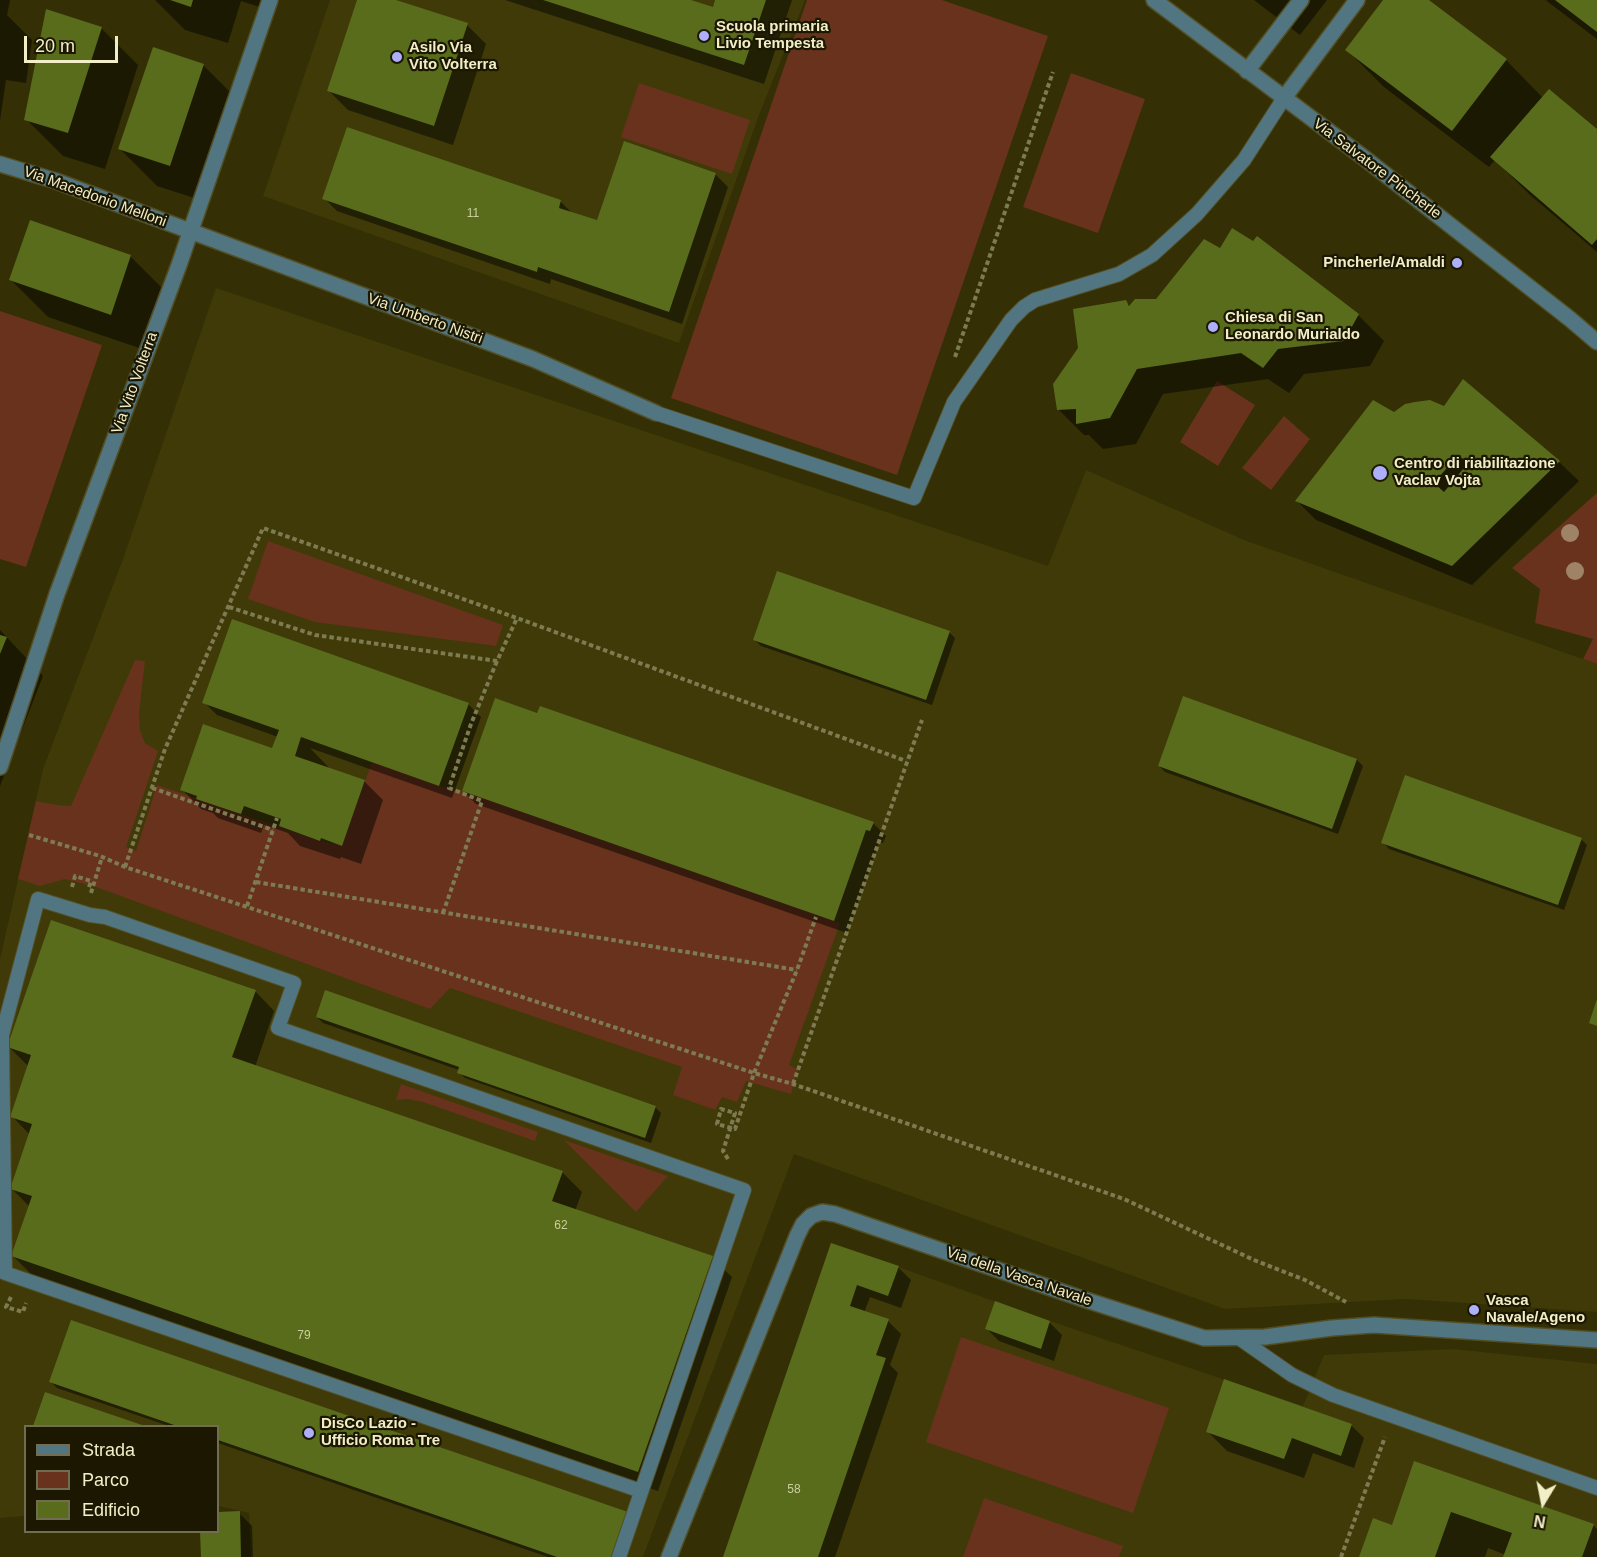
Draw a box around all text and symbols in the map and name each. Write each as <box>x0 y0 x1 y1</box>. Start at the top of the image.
place label: Scuola primaria Livio Tempesta <box>716 18 829 53</box>
scale bar <box>27 24 122 62</box>
marker: Scuola primaria Livio Tempesta <box>697 29 711 43</box>
text: 20 m <box>35 36 75 56</box>
place label: Asilo Via Vito Volterra <box>409 39 497 74</box>
marker: Asilo Via Vito Volterra <box>390 50 404 64</box>
street label: Via Salvatore Pincherle <box>1309 115 1445 223</box>
street label: Via Macedonio Melloni <box>21 163 169 231</box>
house number: 11 <box>467 207 479 221</box>
place label: Pincherle/Amaldi <box>1323 254 1445 272</box>
marker: Pincherle/Amaldi <box>1450 256 1464 270</box>
street label: Via Umberto Nistri <box>365 290 485 348</box>
place label: Chiesa di San Leonardo Murialdo <box>1225 309 1360 344</box>
marker: Chiesa di San Leonardo Murialdo <box>1206 320 1220 334</box>
street label: Via Vito Volterra <box>108 330 162 436</box>
place label: Centro di riabilitazione Vaclav Vojta <box>1394 455 1556 490</box>
marker: Centro di riabilitazione Vaclav Vojta <box>1371 464 1389 482</box>
house number: 62 <box>554 1219 568 1233</box>
street label: Via della Vasca Navale <box>944 1244 1094 1310</box>
place label: Vasca Navale/Ageno <box>1486 1292 1585 1327</box>
marker: Vasca Navale/Ageno <box>1467 1303 1481 1317</box>
house number: 79 <box>297 1329 311 1343</box>
place label: DisCo Lazio - Ufficio Roma Tre <box>321 1415 440 1450</box>
legend <box>24 1425 219 1533</box>
marker: DisCo Lazio - Ufficio Roma Tre <box>302 1426 316 1440</box>
text: Strada <box>82 1440 135 1460</box>
text: Parco <box>82 1470 129 1490</box>
north arrow <box>1513 1473 1573 1533</box>
house number: 58 <box>787 1483 801 1497</box>
text: Edificio <box>82 1500 140 1520</box>
text: N <box>1533 1512 1547 1531</box>

